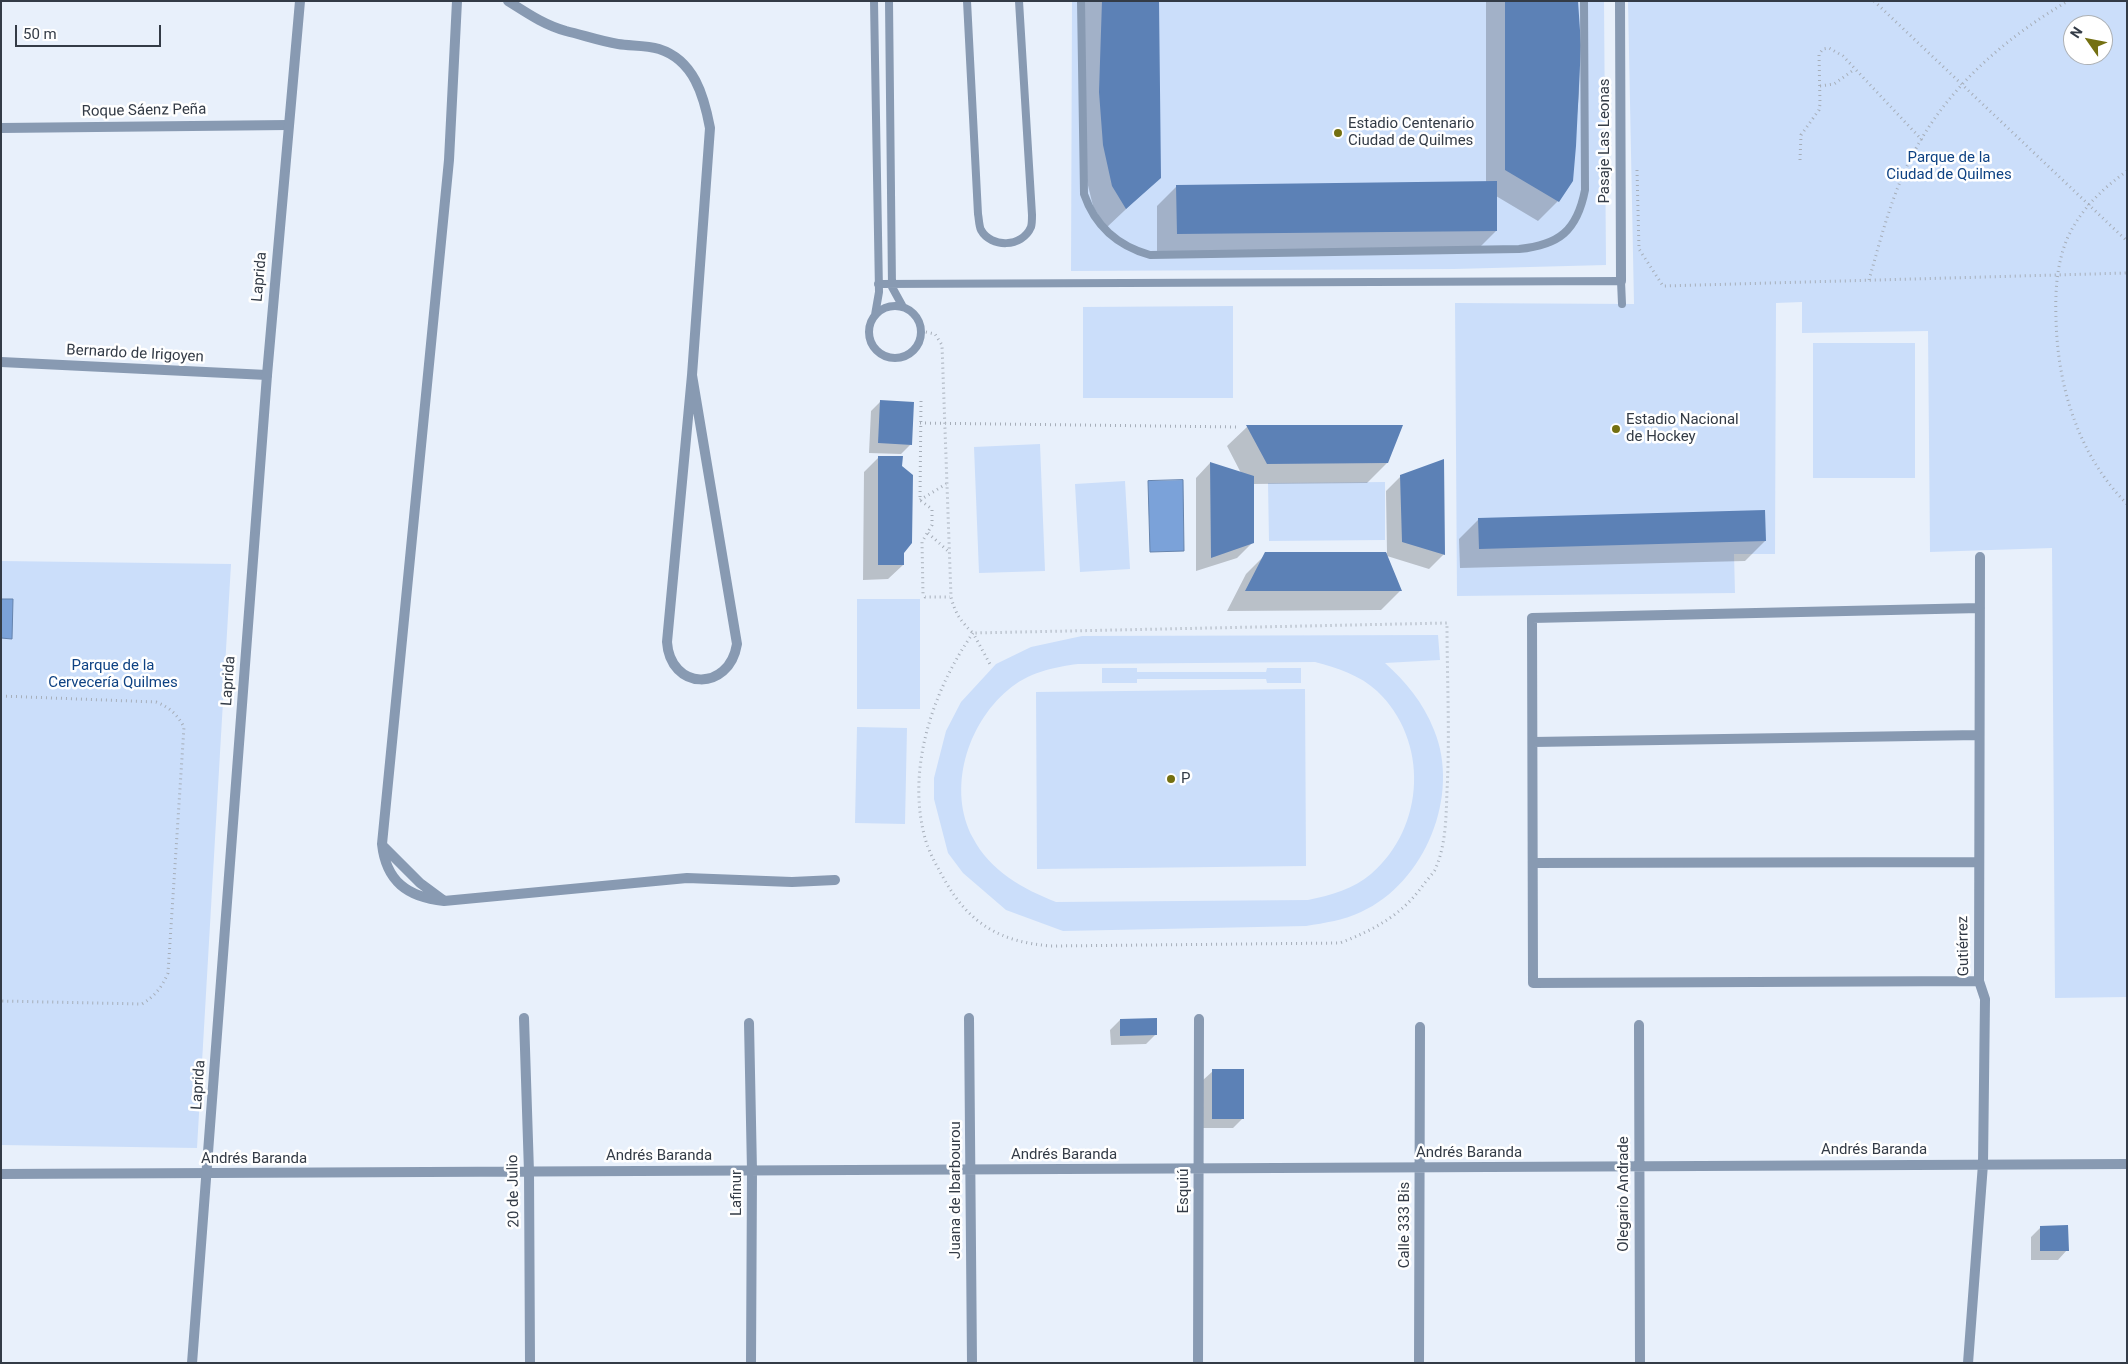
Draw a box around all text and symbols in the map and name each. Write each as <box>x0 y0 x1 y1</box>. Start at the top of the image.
scale bar <box>18 15 164 47</box>
north arrow <box>2063 15 2113 65</box>
text: N <box>2067 24 2086 41</box>
text: 50 m <box>23 25 57 43</box>
street label: Pasaje Las Leonas <box>1596 78 1614 204</box>
street label: Roque Sáenz Peña <box>82 101 206 121</box>
place label: Estadio Centenario Ciudad de Quilmes <box>1348 115 1474 150</box>
marker: Estadio Centenario Ciudad de Quilmes <box>1332 127 1344 139</box>
park label: Parque de la Ciudad de Quilmes <box>1886 149 2012 184</box>
street label: Laprida <box>249 251 271 303</box>
street label: Bernardo de Irigoyen <box>66 341 204 367</box>
place label: Estadio Nacional de Hockey <box>1626 411 1739 446</box>
marker: Estadio Nacional de Hockey <box>1610 423 1622 435</box>
street label: Laprida <box>218 655 240 707</box>
park label: Parque de la Cervecería Quilmes <box>48 657 178 692</box>
place label: P <box>1181 770 1190 788</box>
marker: P <box>1165 773 1177 785</box>
street label: Gutiérrez <box>1954 916 1974 976</box>
street label: Laprida <box>188 1059 210 1111</box>
street label: Juana de Ibarbourou <box>947 1121 965 1259</box>
street label: Olegario Andrade <box>1615 1136 1633 1252</box>
street label: Andrés Baranda <box>1821 1141 1927 1159</box>
street label: Andrés Baranda <box>1416 1144 1522 1162</box>
street label: Andrés Baranda <box>1011 1146 1117 1164</box>
street label: Andrés Baranda <box>606 1147 712 1165</box>
street label: Andrés Baranda <box>201 1150 307 1168</box>
street label: 20 de Julio <box>504 1154 524 1228</box>
street label: Esquiú <box>1175 1169 1193 1213</box>
street label: Lafinur <box>728 1170 746 1216</box>
street label: Calle 333 Bis <box>1396 1182 1414 1268</box>

